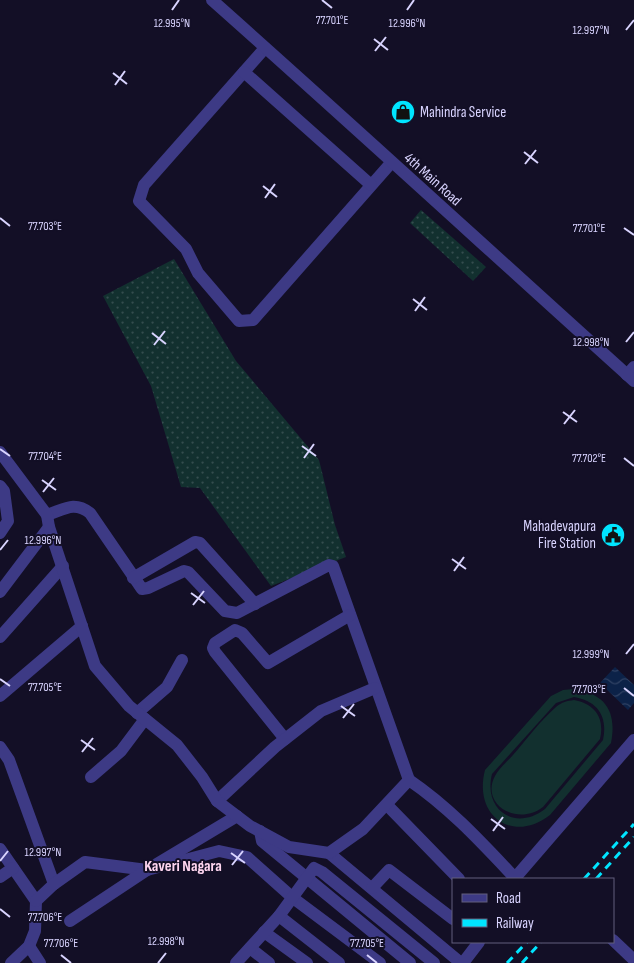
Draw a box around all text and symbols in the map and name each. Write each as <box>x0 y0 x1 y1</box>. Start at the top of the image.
text: 77.701°E <box>316 13 348 28</box>
text: 12.995°N <box>154 16 190 31</box>
text: 12.996°N <box>389 16 425 31</box>
text: 12.997°N <box>573 23 609 38</box>
shop icon: Mahindra Service <box>390 99 416 125</box>
place label: Mahindra Service <box>420 103 506 122</box>
street label: 4th Main Road <box>400 149 465 210</box>
text: 77.703°E <box>28 219 62 234</box>
text: 77.701°E <box>573 221 605 236</box>
text: 12.998°N <box>573 335 609 350</box>
text: 77.704°E <box>28 449 62 464</box>
text: 77.702°E <box>572 451 606 466</box>
place label: Mahadevapura Fire Station <box>523 517 596 553</box>
public building icon: Mahadevapura Fire Station <box>600 522 626 548</box>
text: 12.996°N <box>25 533 61 548</box>
text: 12.999°N <box>573 647 609 662</box>
text: 77.705°E <box>28 680 62 695</box>
text: 77.703°E <box>572 682 606 697</box>
text: 12.997°N <box>25 845 61 860</box>
district label: Kaveri Nagara <box>144 857 222 876</box>
legend <box>452 878 614 943</box>
text: Road <box>496 889 521 908</box>
text: 77.706°E <box>28 910 62 925</box>
text: Railway <box>496 914 534 933</box>
text: 12.998°N <box>148 934 184 949</box>
text: 77.706°E <box>44 936 78 951</box>
text: 77.705°E <box>350 936 384 951</box>

